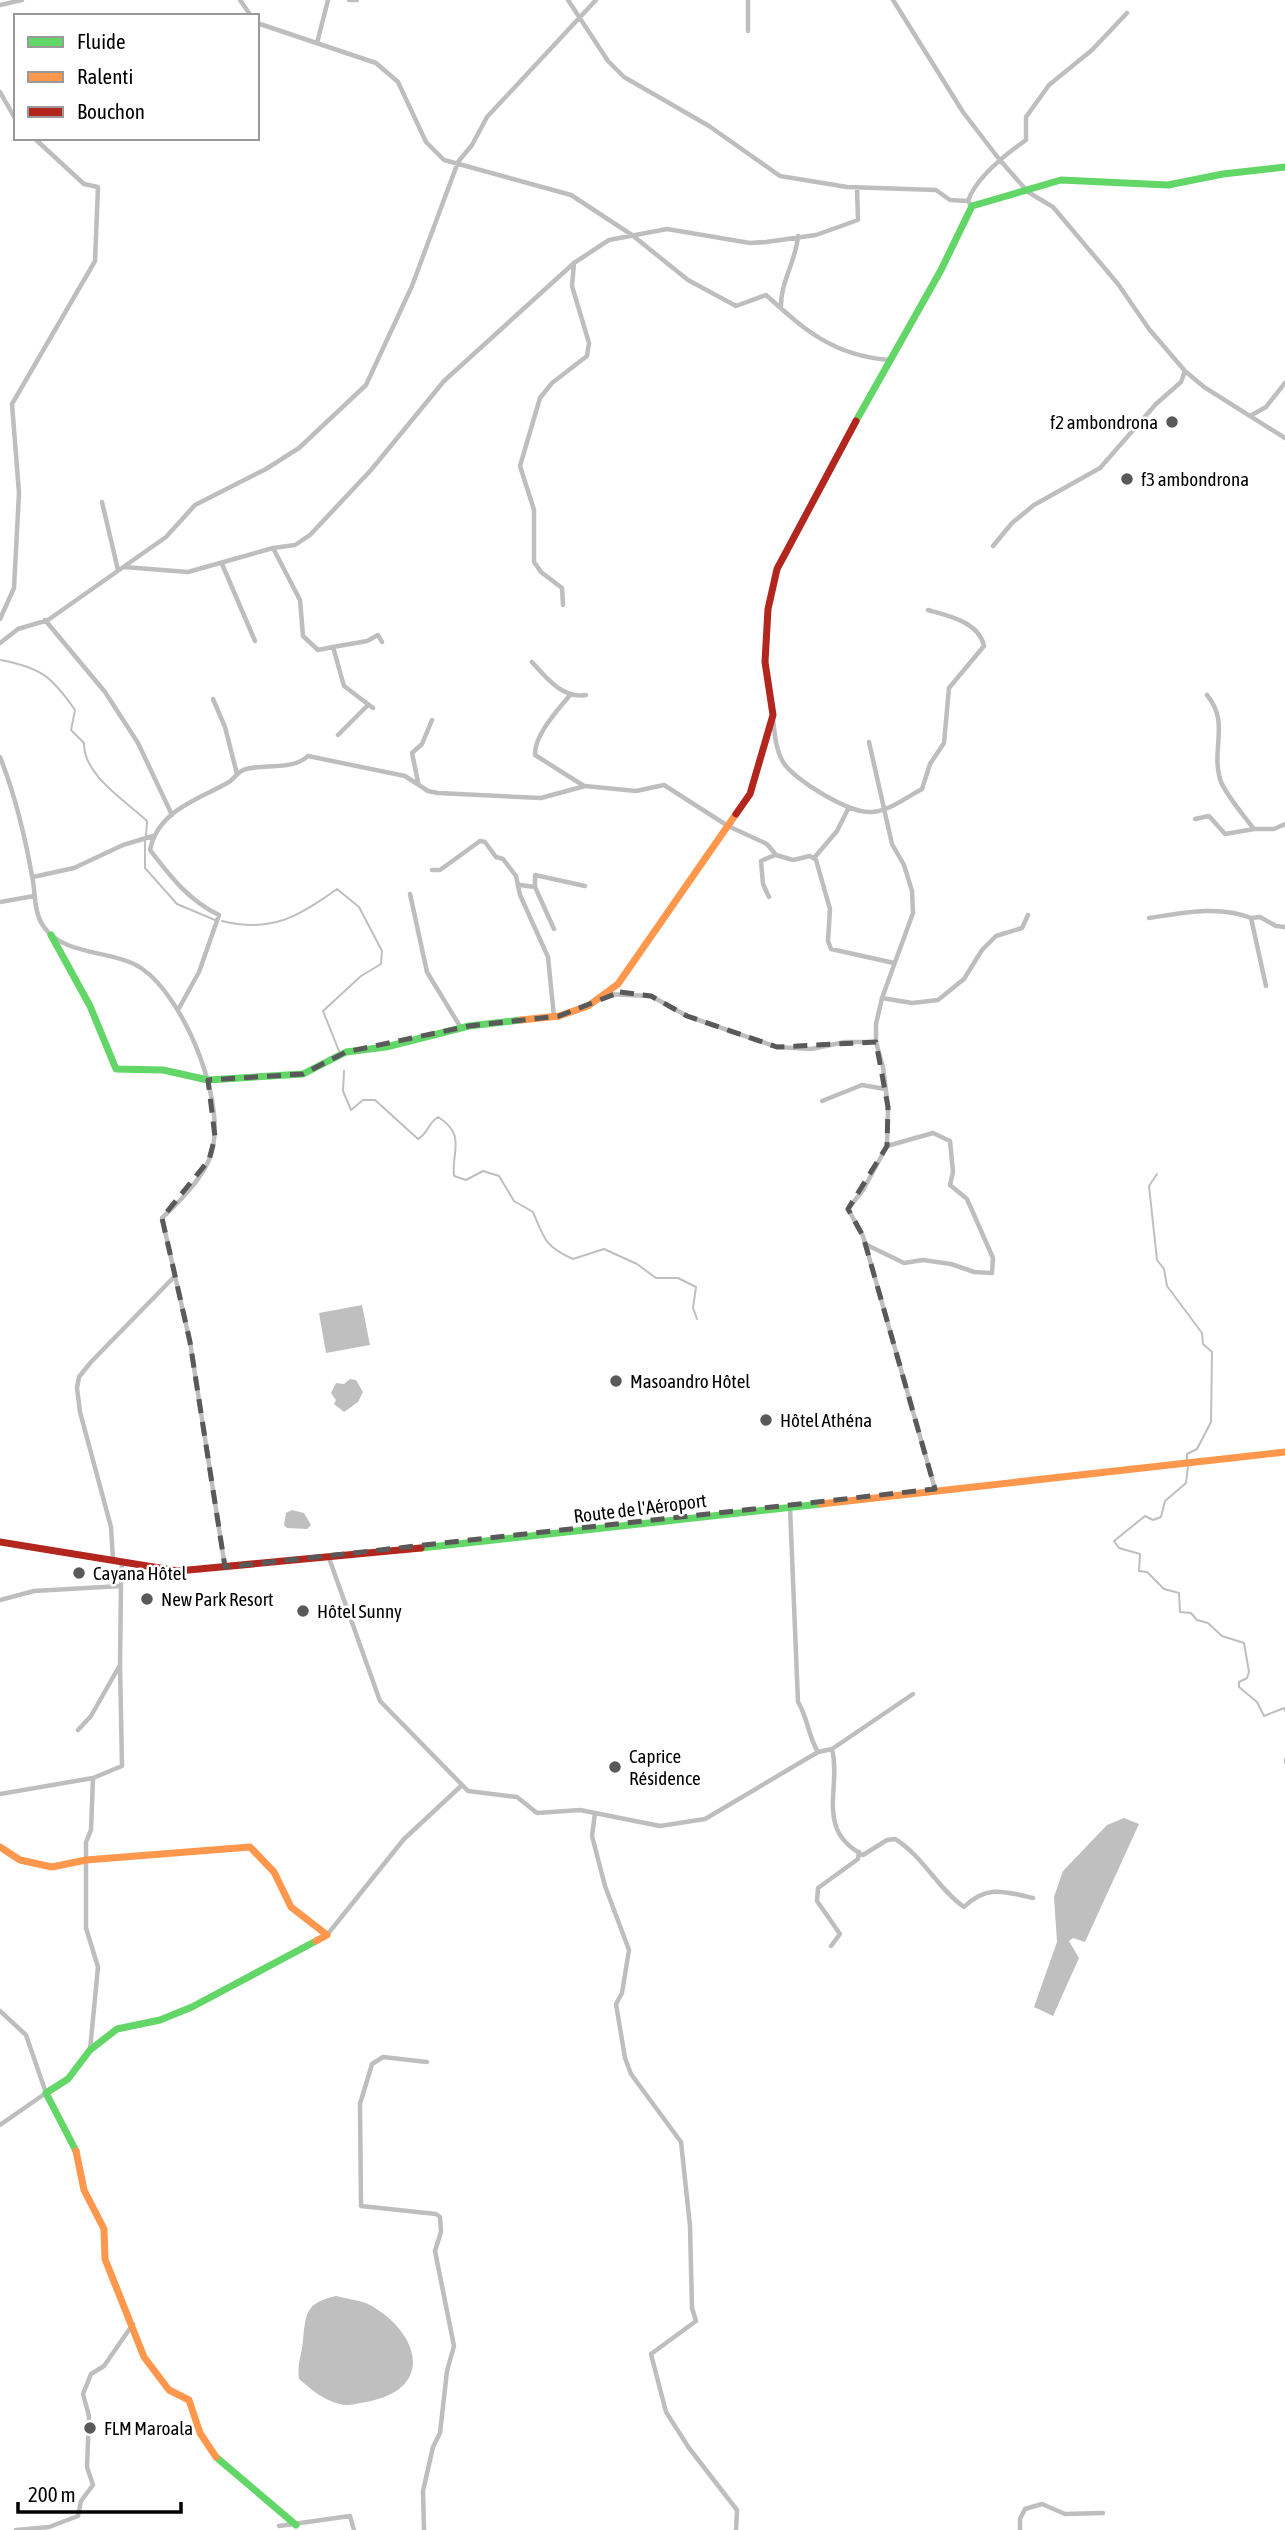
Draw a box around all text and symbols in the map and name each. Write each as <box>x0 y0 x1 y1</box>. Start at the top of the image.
legend <box>14 14 259 140</box>
text: Fluide <box>77 29 126 53</box>
text: Ralenti <box>77 64 133 88</box>
text: Bouchon <box>77 99 145 123</box>
place label: f2 ambondrona <box>1050 411 1158 433</box>
marker: f2 ambondrona <box>1164 414 1180 430</box>
place label: f3 ambondrona <box>1141 468 1249 490</box>
marker: f3 ambondrona <box>1119 471 1135 487</box>
place label: Masoandro Hôtel <box>630 1370 750 1392</box>
marker: Masoandro Hôtel <box>608 1373 624 1389</box>
place label: Hôtel Athéna <box>780 1409 872 1431</box>
marker: Hôtel Athéna <box>758 1412 774 1428</box>
street label: Route de l'Aéroport <box>572 1489 708 1527</box>
place label: Cayana Hôtel <box>93 1562 186 1584</box>
marker: Cayana Hôtel <box>71 1565 87 1581</box>
place label: New Park Resort <box>161 1588 274 1610</box>
marker: New Park Resort <box>139 1591 155 1607</box>
place label: Hôtel Sunny <box>317 1600 402 1622</box>
marker: Hôtel Sunny <box>295 1603 311 1619</box>
place label: Caprice Résidence <box>629 1745 701 1789</box>
marker: Caprice Résidence <box>607 1759 623 1775</box>
place label: FLM Maroala <box>104 2417 193 2439</box>
marker: FLM Maroala <box>82 2420 98 2436</box>
scale bar <box>18 2470 180 2514</box>
text: 200 m <box>28 2482 76 2506</box>

